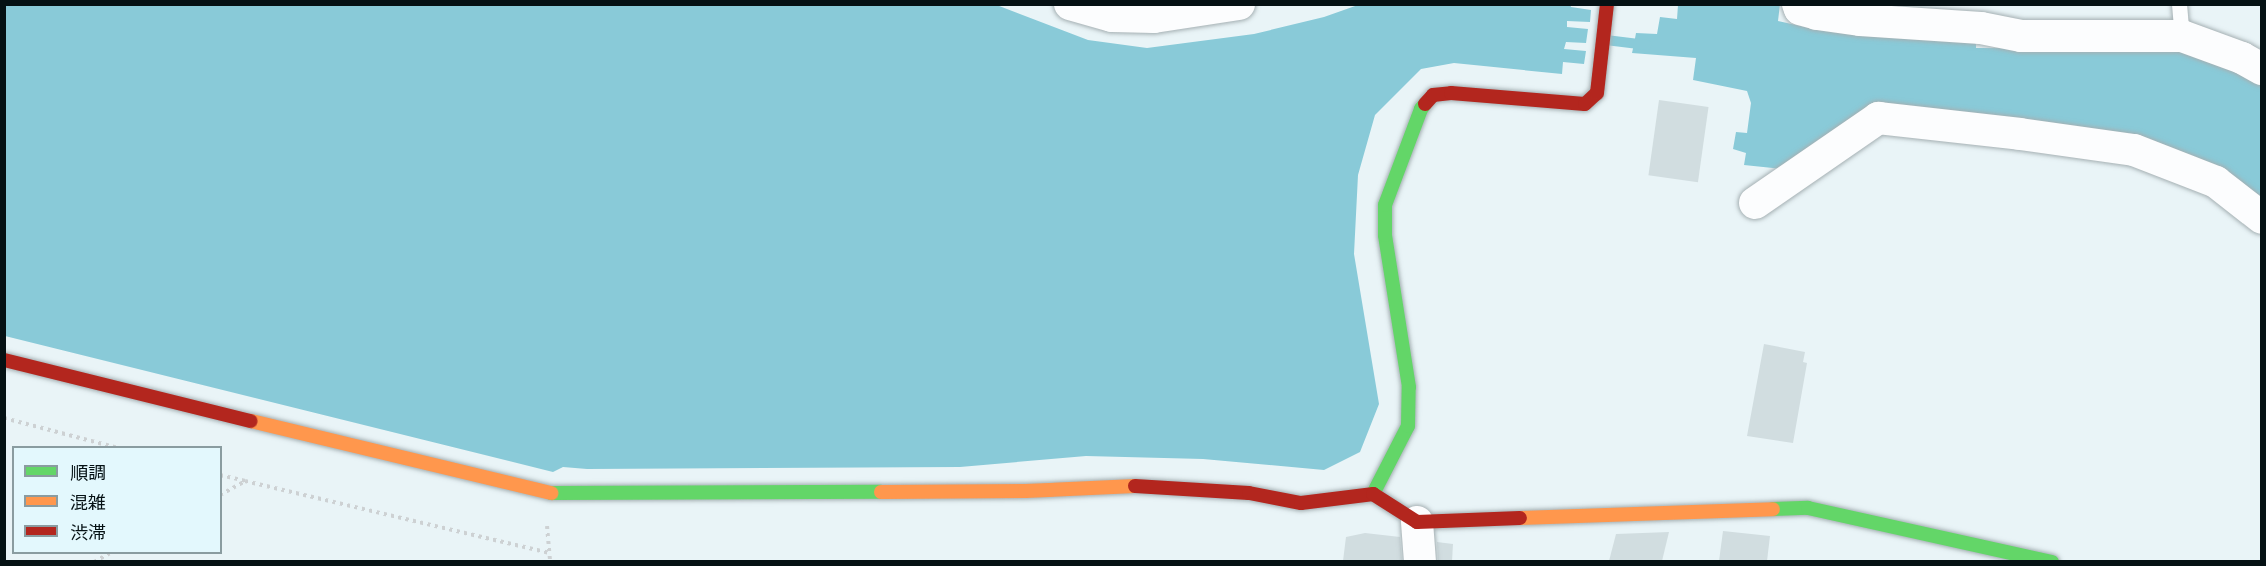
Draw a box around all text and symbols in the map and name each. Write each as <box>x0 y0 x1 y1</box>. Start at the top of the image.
legend <box>12 446 222 554</box>
text: 順調 <box>70 462 106 484</box>
text: 混雑 <box>70 492 106 514</box>
text: 渋滞 <box>70 522 106 544</box>

